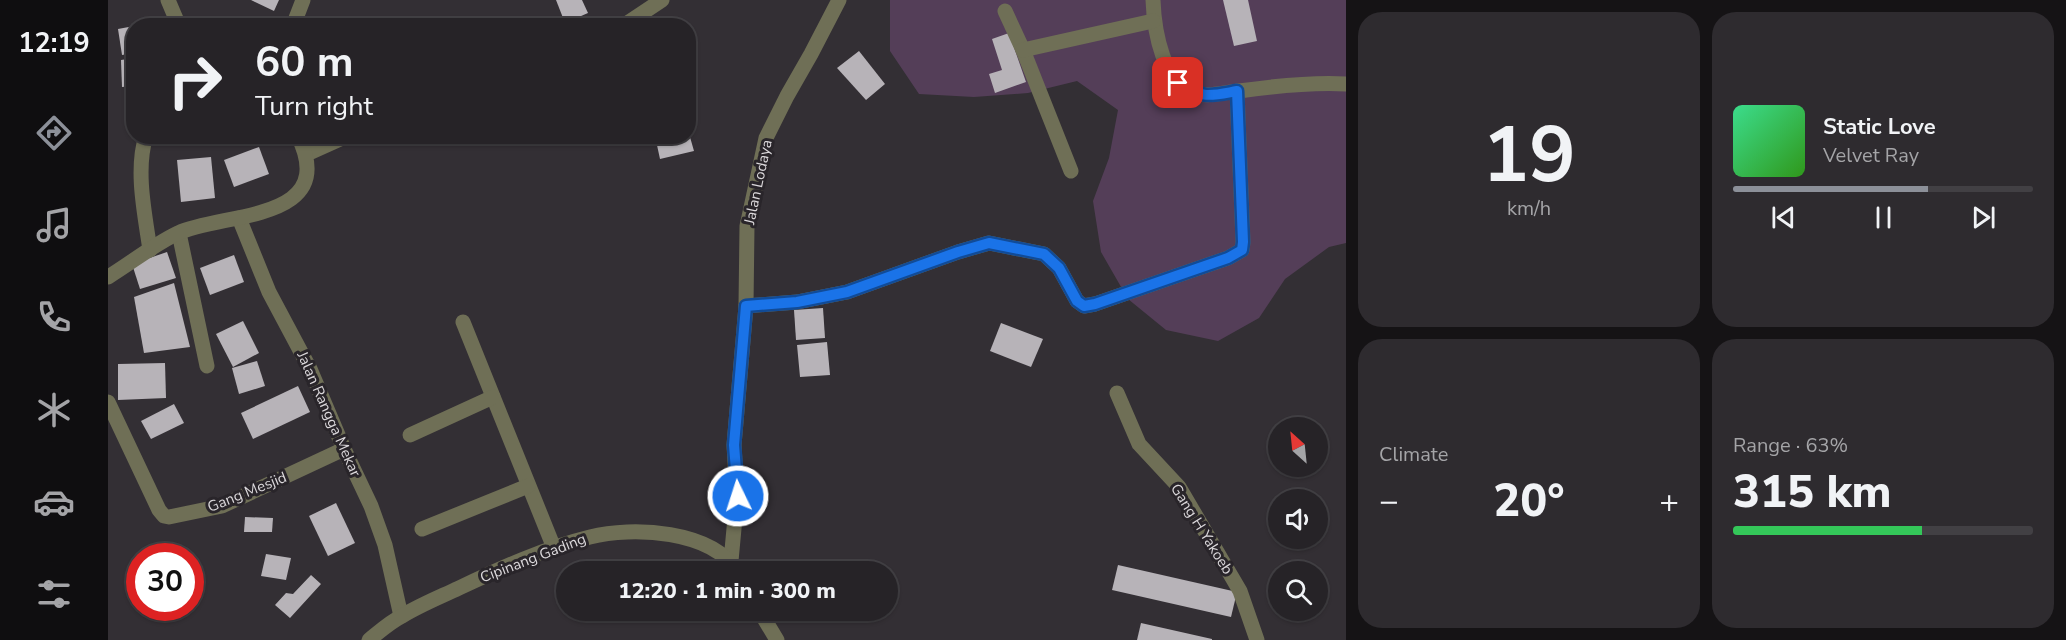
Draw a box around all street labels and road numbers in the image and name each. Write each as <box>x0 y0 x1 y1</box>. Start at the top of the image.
street label: Jalan Lodaya <box>739 138 777 227</box>
street label: Jalan Rangga Mekar <box>292 347 366 480</box>
street label: Gang Mesjid <box>204 467 290 517</box>
street label: Gang H Yakoeb <box>1166 480 1238 578</box>
street label: Cipinang Gading <box>477 529 589 587</box>

